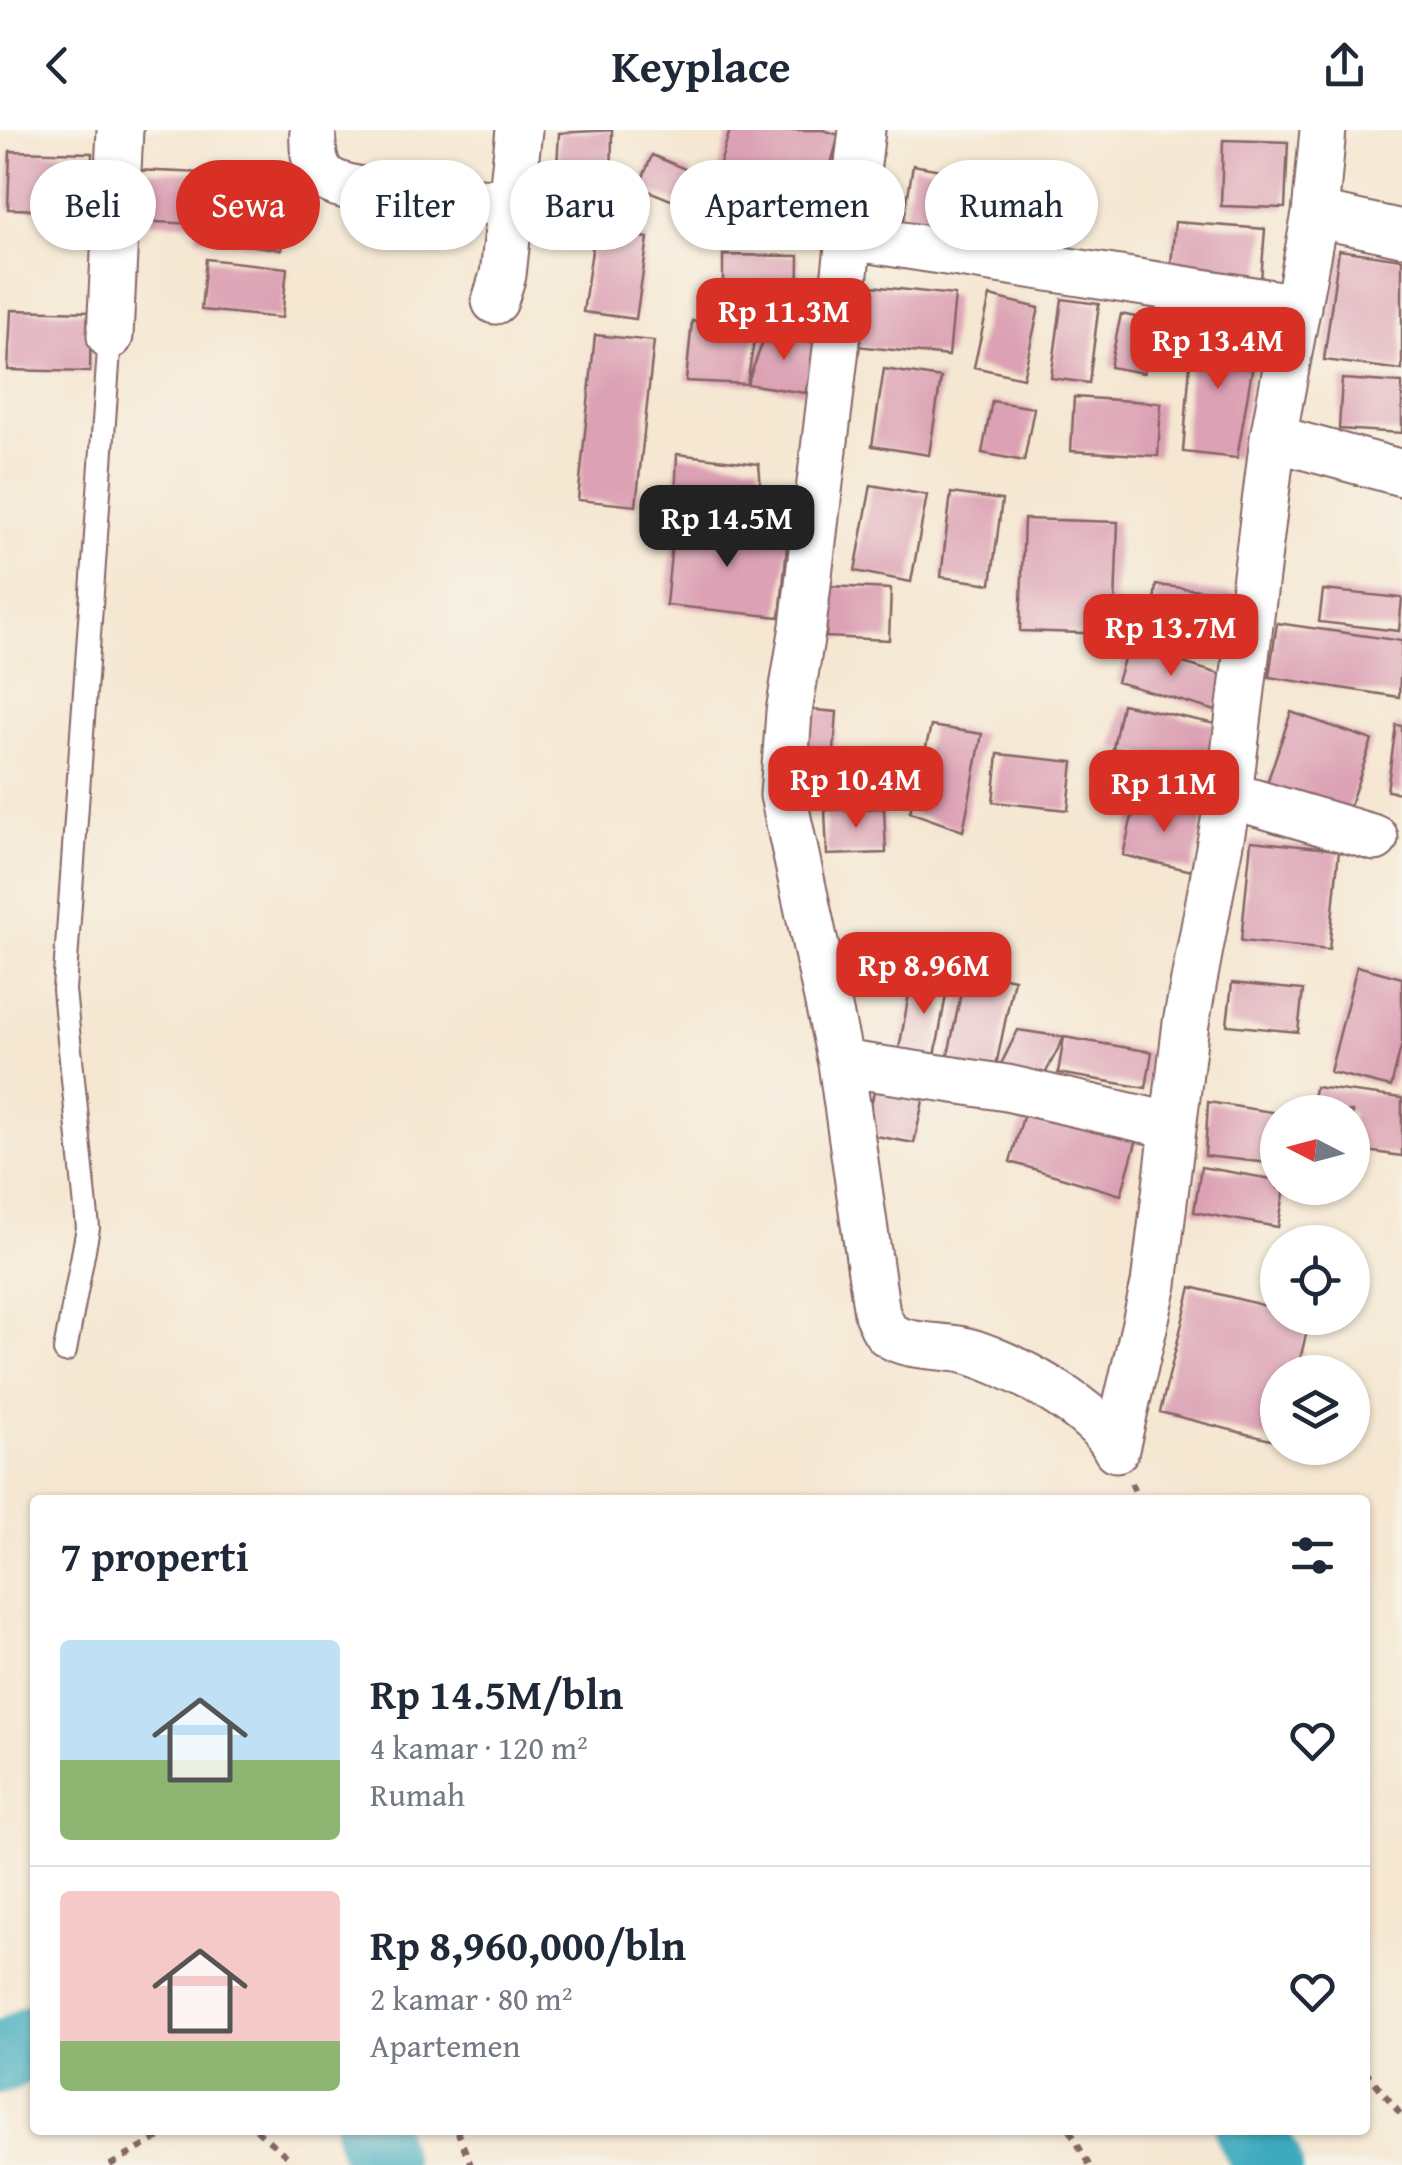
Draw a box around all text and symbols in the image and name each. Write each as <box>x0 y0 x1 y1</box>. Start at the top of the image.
text: Keyplace <box>611 33 791 98</box>
icon: back <box>30 38 85 93</box>
icon: share <box>1317 38 1372 93</box>
chip: Beli <box>30 160 156 250</box>
chip: Sewa <box>176 160 320 250</box>
chip: Filter <box>340 160 490 250</box>
chip: Baru <box>510 160 650 250</box>
chip: Apartemen <box>670 160 905 250</box>
chip: Rumah <box>925 160 1098 250</box>
pin: Rp 11.3M <box>681 278 887 363</box>
text: Rp 11.3M <box>718 287 850 334</box>
pin: Rp 13.4M <box>1115 307 1321 392</box>
text: Rp 13.4M <box>1152 316 1284 363</box>
pin: Rp 14.5M <box>624 485 830 570</box>
text: Rp 14.5M <box>661 494 793 541</box>
pin: Rp 13.7M <box>1068 594 1274 679</box>
text: Rp 13.7M <box>1105 603 1237 650</box>
pin: Rp 10.4M <box>753 746 959 831</box>
pin: Rp 11M <box>1083 750 1245 835</box>
text: Rp 10.4M <box>790 755 922 802</box>
text: Rp 11M <box>1111 759 1217 806</box>
pin: Rp 8.96M <box>821 932 1027 1017</box>
text: Rp 8.96M <box>858 941 990 988</box>
north arrow <box>1260 1095 1370 1205</box>
map controls <box>1260 1095 1370 1465</box>
button: locate <box>1260 1225 1370 1335</box>
button: layers <box>1260 1355 1370 1465</box>
text: 7 properti <box>60 1525 249 1586</box>
icon: filters <box>1285 1528 1340 1583</box>
text: Rp 14.5M/bln <box>370 1663 623 1724</box>
icon: home <box>140 1680 260 1800</box>
icon: heart <box>1285 1713 1340 1768</box>
text: 4 kamar · 120 m² <box>370 1724 588 1771</box>
text: Rumah <box>370 1771 465 1818</box>
text: Rp 8,960,000/bln <box>370 1914 686 1975</box>
icon: home <box>140 1931 260 2051</box>
icon: heart <box>1285 1964 1340 2019</box>
text: 2 kamar · 80 m² <box>370 1975 572 2022</box>
text: Apartemen <box>370 2022 520 2069</box>

